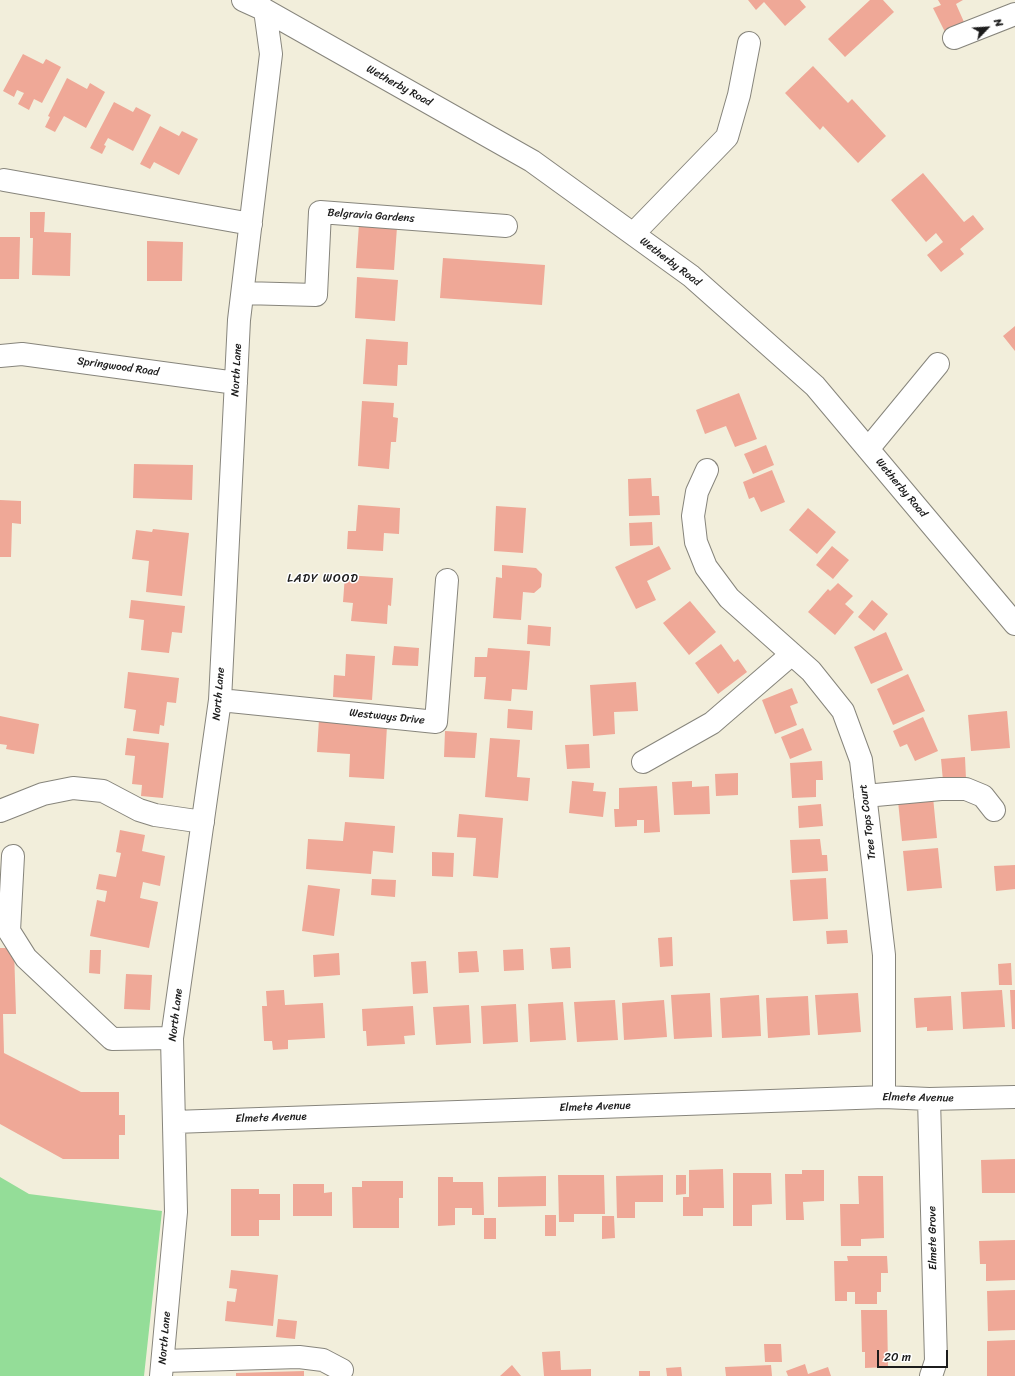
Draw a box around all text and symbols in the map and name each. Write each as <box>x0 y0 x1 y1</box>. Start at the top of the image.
north arrow <box>967 8 1007 48</box>
text: N <box>988 15 1009 30</box>
street label: Wetherby Road <box>364 63 434 109</box>
street label: Belgravia Gardens <box>327 206 415 226</box>
street label: Wetherby Road <box>637 235 703 289</box>
street label: North Lane <box>229 343 245 397</box>
street label: Springwood Road <box>76 355 160 379</box>
street label: Wetherby Road <box>872 456 930 520</box>
district label: LADY WOOD <box>287 572 359 586</box>
street label: North Lane <box>210 667 228 721</box>
street label: Westways Drive <box>349 706 425 728</box>
street label: Tree Tops Court <box>857 784 879 860</box>
street label: North Lane <box>166 988 186 1042</box>
street label: Elmete Avenue <box>882 1091 954 1105</box>
street label: Elmete Avenue <box>559 1099 631 1115</box>
street label: Elmete Avenue <box>235 1110 307 1126</box>
street label: Elmete Grove <box>926 1206 940 1270</box>
street label: North Lane <box>156 1311 174 1365</box>
scale bar <box>879 1342 950 1368</box>
text: 20 m <box>884 1346 911 1368</box>

